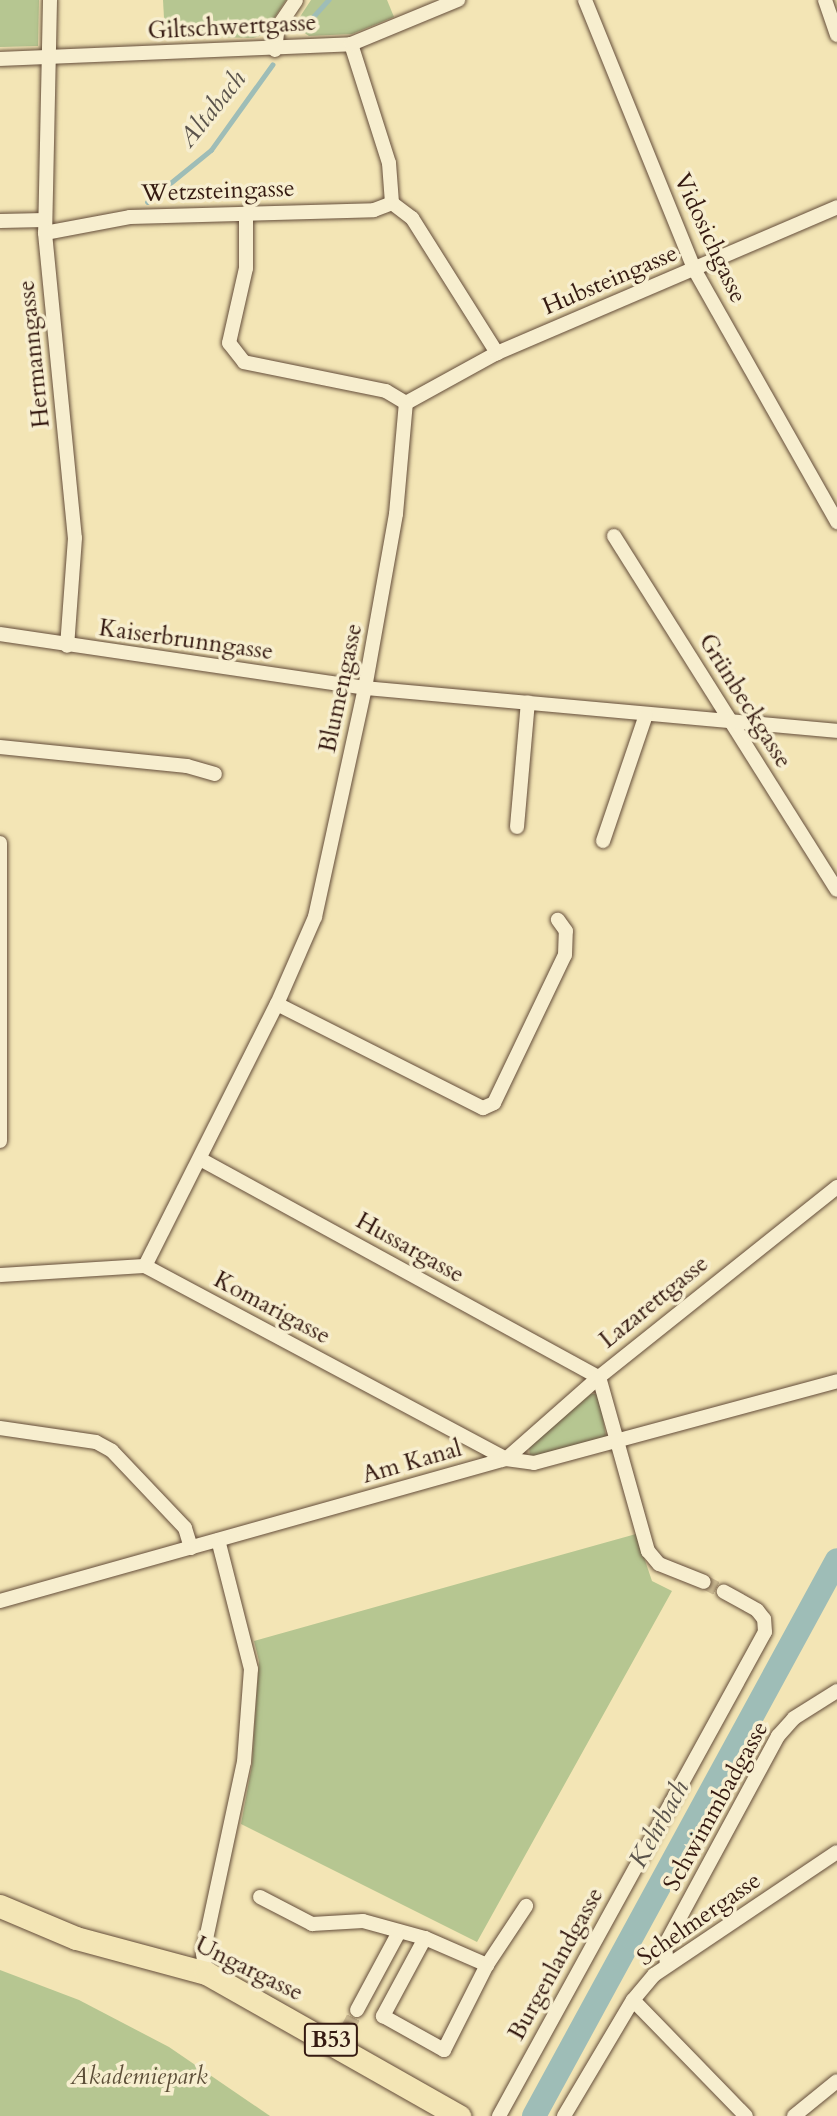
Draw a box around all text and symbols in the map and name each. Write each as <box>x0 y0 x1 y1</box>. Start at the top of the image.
street label: Giltschwertgasse <box>147 8 317 46</box>
water label: Altabach <box>172 64 252 154</box>
street label: Vidosichgasse <box>667 169 753 307</box>
street label: Wetzsteingasse <box>141 174 295 208</box>
street label: Hubsteingasse <box>538 239 682 321</box>
street label: Hermanngasse <box>12 279 56 429</box>
street label: Kaiserbrunngasse <box>97 614 275 666</box>
street label: Blumengasse <box>313 621 369 755</box>
street label: Grünbeckgasse <box>692 629 798 773</box>
street label: Hussargasse <box>351 1207 469 1289</box>
street label: Lazarettgasse <box>594 1249 714 1355</box>
street label: Komarigasse <box>209 1265 335 1351</box>
street label: Am Kanal <box>359 1434 465 1490</box>
street label: Schwimmbadgasse <box>657 1716 775 1896</box>
water label: Kehrbach <box>622 1775 696 1873</box>
street label: Schelmergasse <box>632 1866 766 1972</box>
street label: Burgenlandgasse <box>502 1883 610 2045</box>
street label: Ungargasse <box>190 1931 308 2007</box>
road number: B53 <box>303 2021 359 2060</box>
park label: Akademiepark <box>70 2063 208 2091</box>

